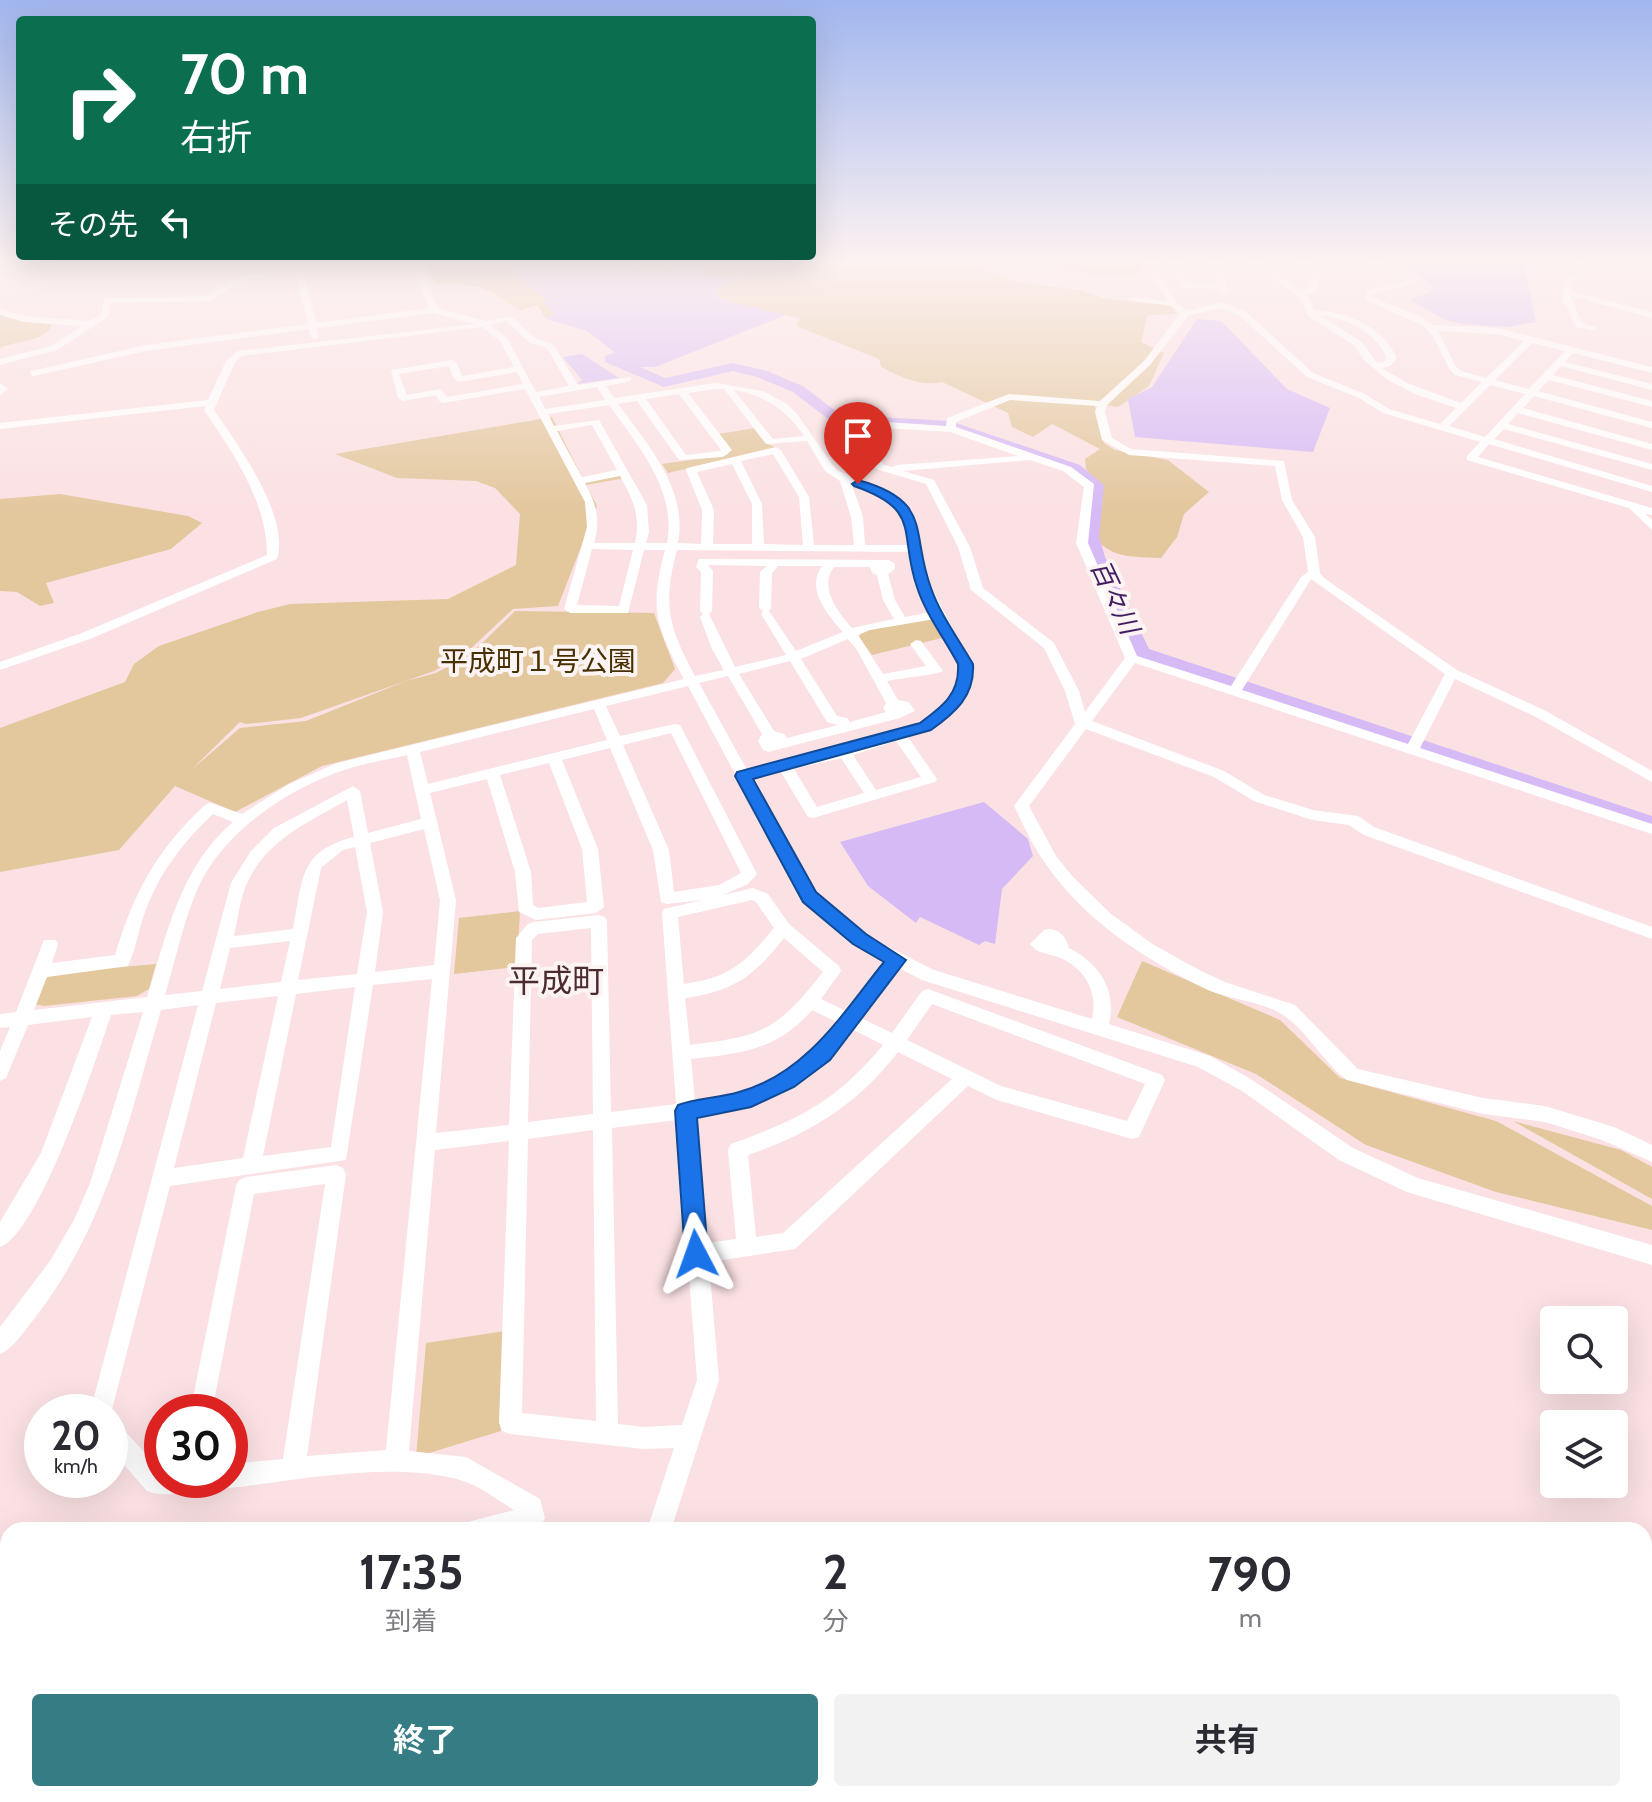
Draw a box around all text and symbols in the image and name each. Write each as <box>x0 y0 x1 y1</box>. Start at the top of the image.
text: 70 m <box>180 40 309 108</box>
icon: right <box>48 48 152 152</box>
text: 右折 <box>180 115 252 159</box>
icon: left <box>154 200 198 244</box>
text: その先 <box>48 206 138 243</box>
pin <box>824 402 892 484</box>
icon: arrive <box>836 414 880 458</box>
water label: 百々川 <box>1084 555 1147 642</box>
park label: 平成町１号公園 <box>440 644 636 678</box>
district label: 平成町 <box>508 961 604 1000</box>
position arrow <box>654 1212 738 1296</box>
map controls <box>1540 1306 1628 1498</box>
button: search <box>1540 1306 1628 1394</box>
speed limit sign: 30 <box>144 1394 248 1498</box>
button: layers <box>1540 1410 1628 1498</box>
text: 20 <box>51 1411 101 1460</box>
text: km/h <box>54 1454 98 1478</box>
text: 17:35 <box>359 1543 464 1601</box>
text: 2 <box>823 1543 848 1601</box>
text: 790 <box>1208 1545 1293 1603</box>
text: m <box>1239 1602 1262 1634</box>
text: 到着 <box>385 1605 437 1637</box>
text: 分 <box>823 1605 849 1637</box>
button: 終了 <box>32 1694 818 1786</box>
button: 共有 <box>834 1694 1620 1786</box>

